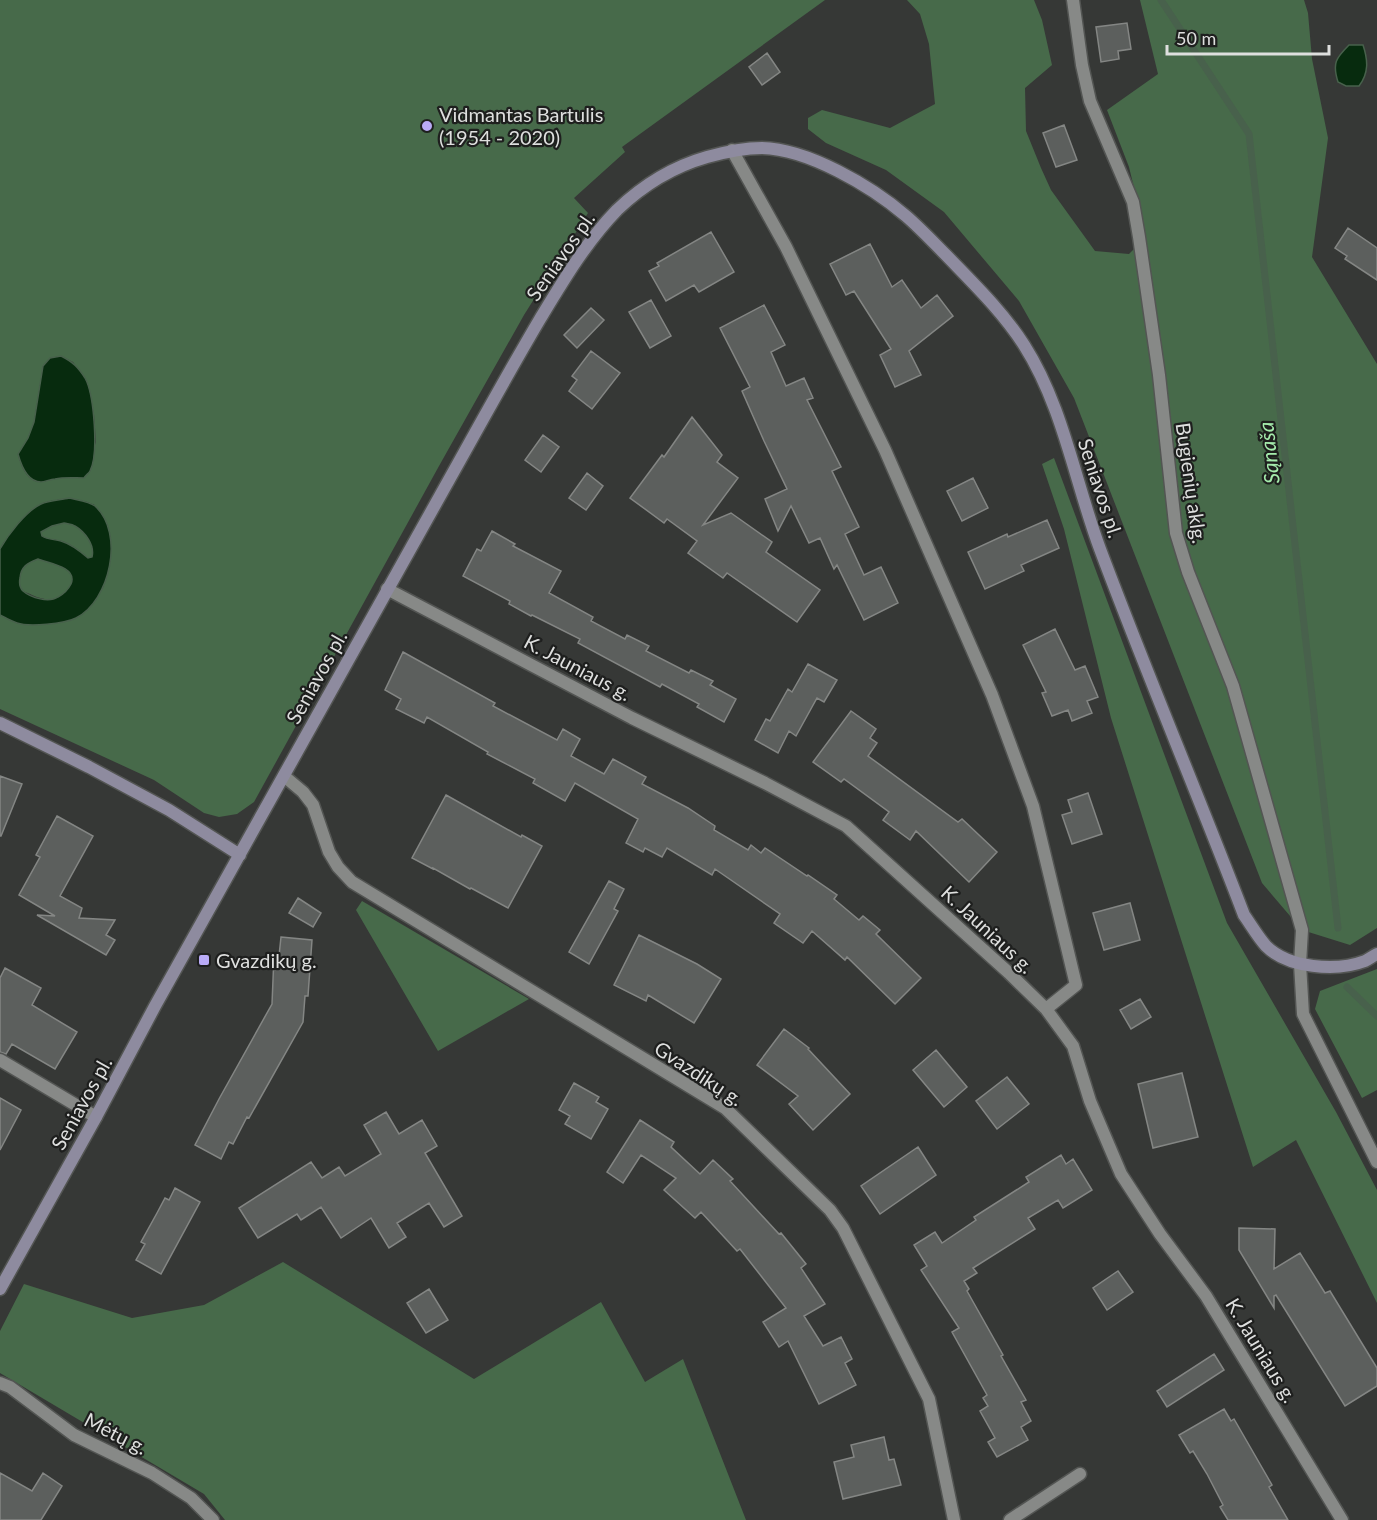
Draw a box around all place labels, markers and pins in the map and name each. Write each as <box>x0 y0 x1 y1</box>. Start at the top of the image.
place label: Vidmantas Bartulis (1954 - 2020) <box>439 102 603 149</box>
marker: Vidmantas Bartulis (1954 - 2020) <box>420 119 434 133</box>
place label: Gvazdikų g. <box>216 948 317 972</box>
marker: Gvazdikų g. <box>197 953 211 967</box>

